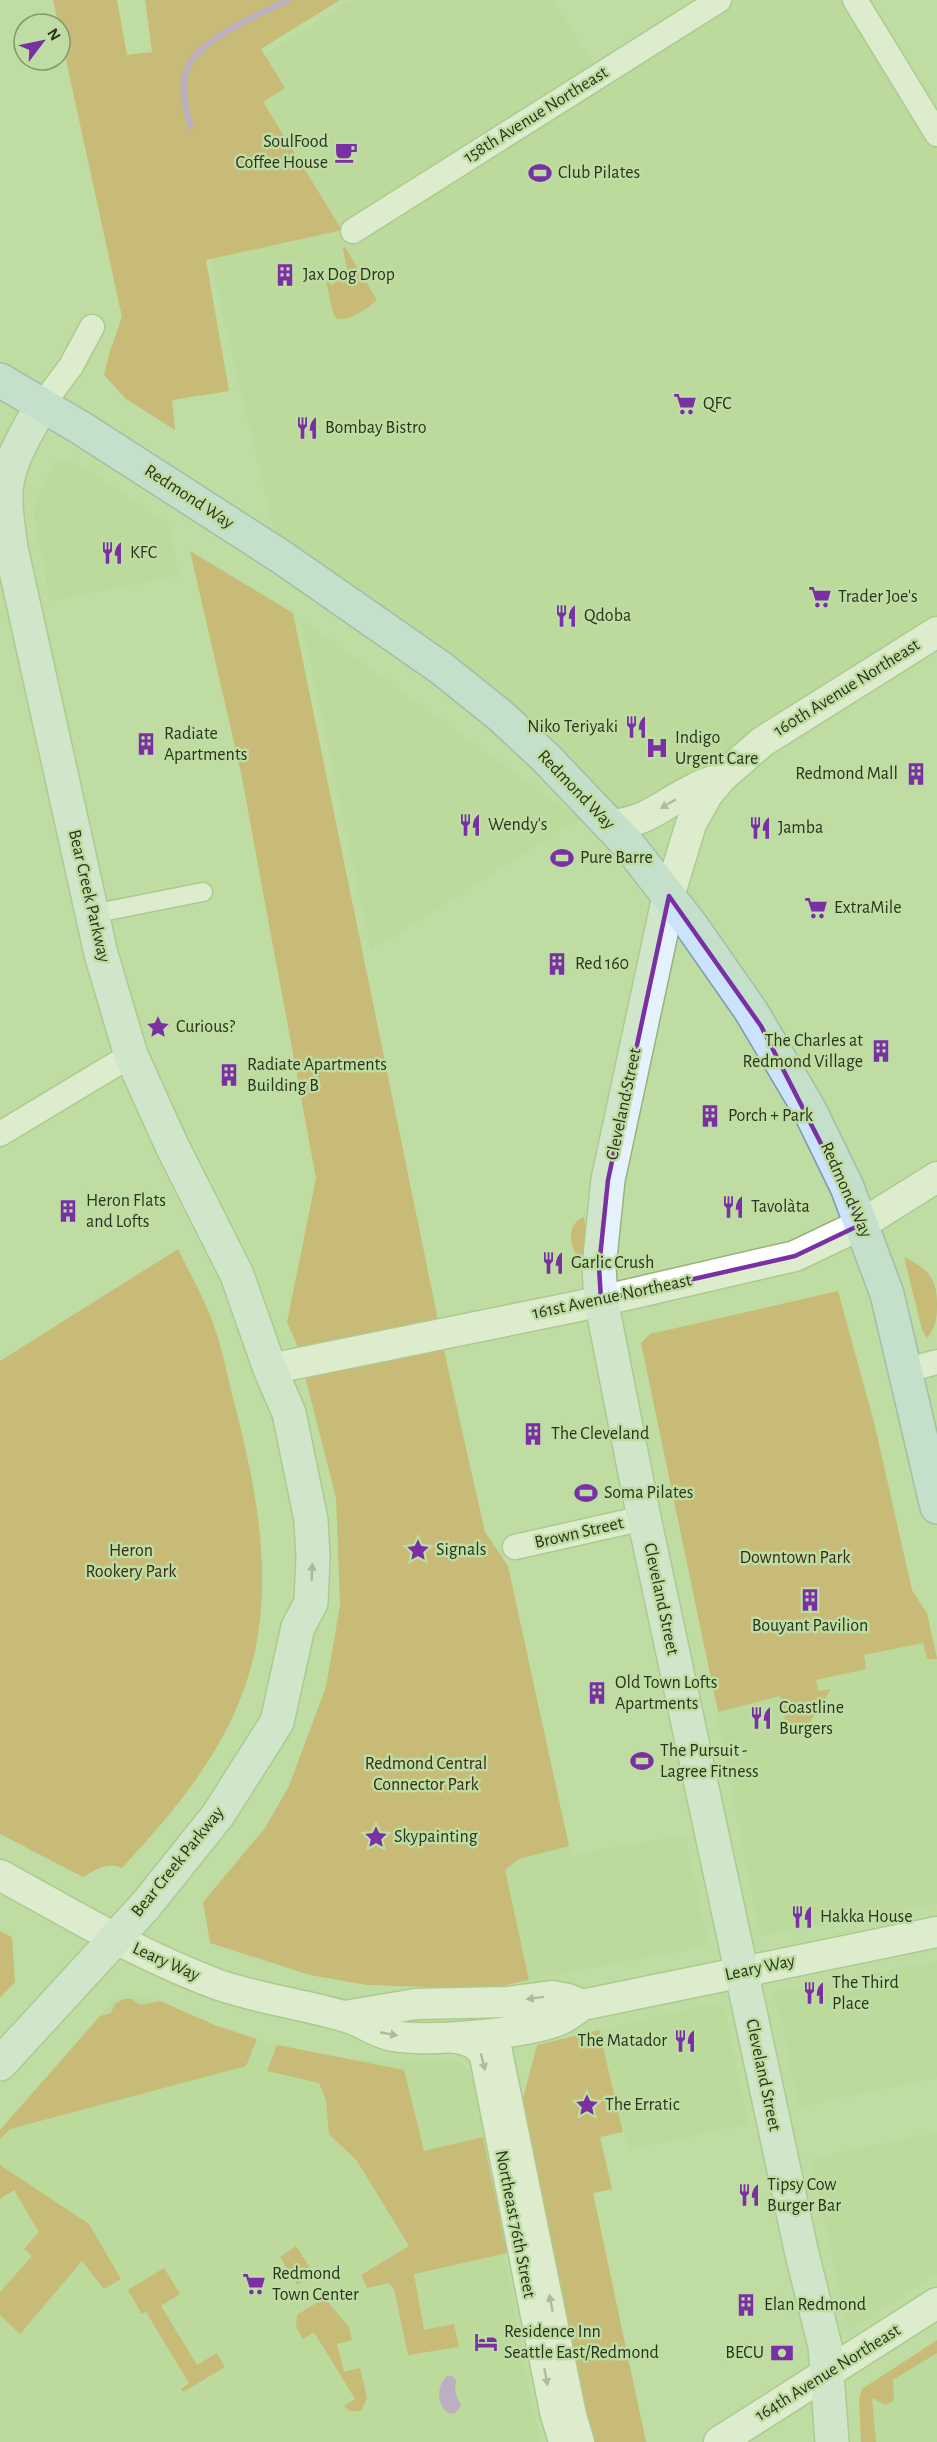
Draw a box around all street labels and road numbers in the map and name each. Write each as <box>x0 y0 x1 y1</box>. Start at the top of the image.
street label: 158th Avenue Northeast <box>461 63 611 167</box>
street label: Redmond Way <box>141 462 237 533</box>
street label: 160th Avenue Northeast <box>771 636 923 740</box>
street label: Redmond Way <box>534 747 618 833</box>
street label: Bear Creek Parkway <box>65 828 113 965</box>
street label: Cleveland Street <box>603 1046 645 1162</box>
street label: Redmond Way <box>817 1140 875 1241</box>
street label: 161st Avenue Northeast <box>531 1271 693 1323</box>
street label: Brown Street <box>533 1514 625 1552</box>
street label: Cleveland Street <box>640 1541 682 1657</box>
street label: Bear Creek Parkway <box>128 1803 228 1920</box>
street label: Leary Way <box>130 1939 202 1985</box>
street label: Leary Way <box>723 1952 797 1984</box>
street label: Cleveland Street <box>742 2017 784 2133</box>
street label: Northeast 76th Street <box>492 2149 538 2300</box>
street label: 164th Avenue Northeast <box>752 2321 904 2425</box>

